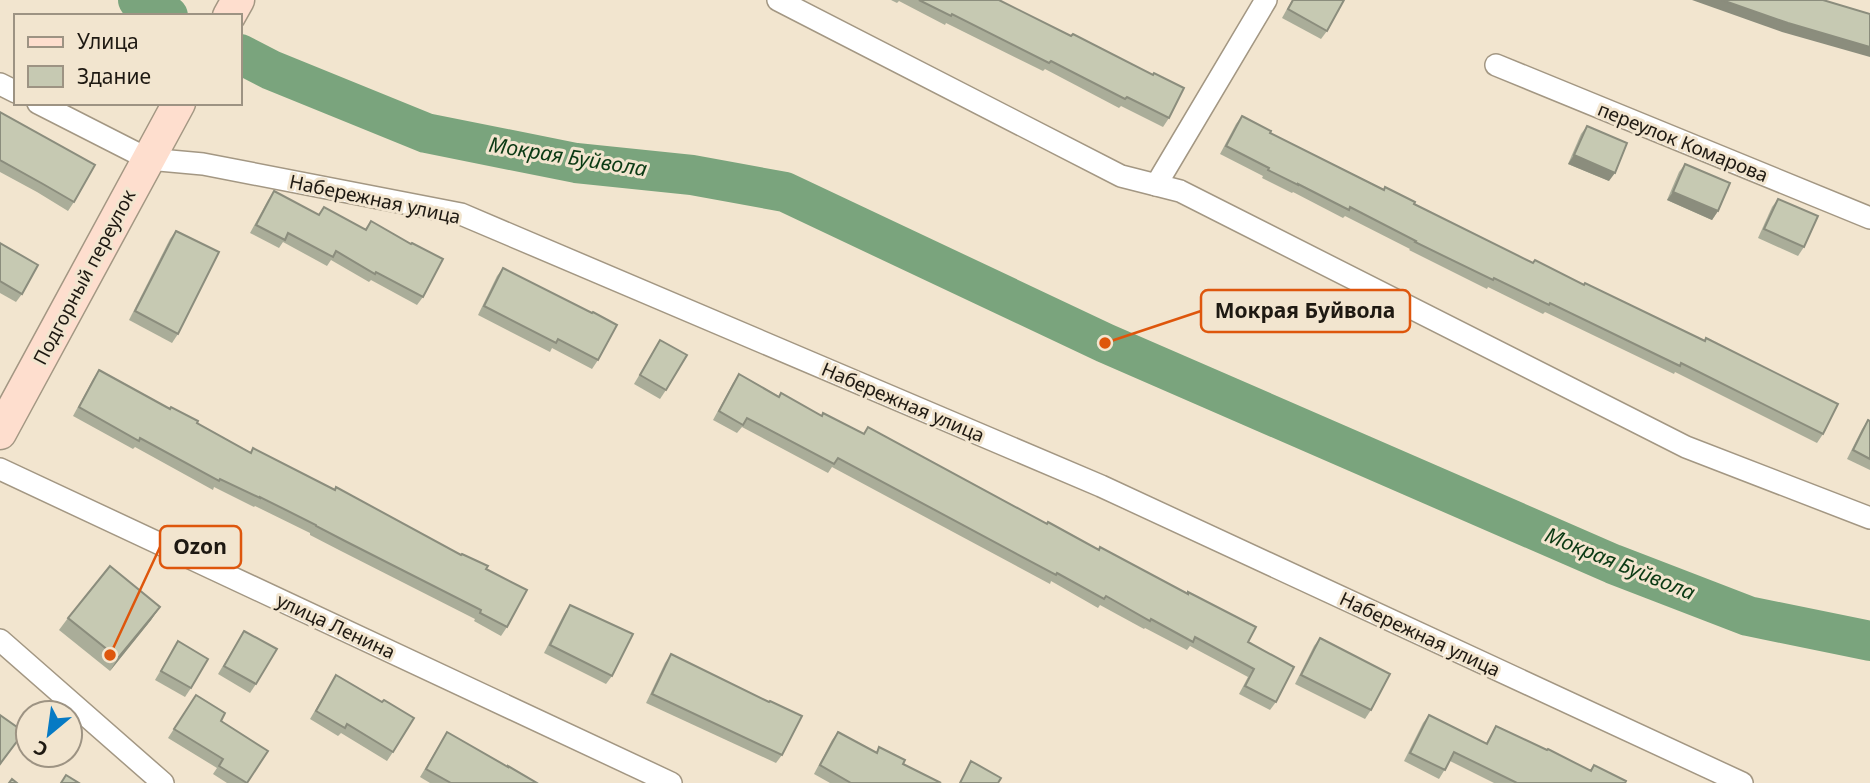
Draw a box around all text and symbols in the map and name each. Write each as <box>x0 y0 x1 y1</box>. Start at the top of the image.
legend <box>14 14 242 105</box>
text: Улица <box>77 27 139 55</box>
text: Здание <box>77 62 151 90</box>
street label: переулок Комарова <box>1594 96 1772 188</box>
water label: Мокрая Буйвола <box>487 130 649 182</box>
street label: Набережная улица <box>287 168 463 230</box>
street label: Подгорный переулок <box>27 185 141 369</box>
callout: Мокрая Буйвола <box>1201 290 1410 332</box>
text: Мокрая Буйвола <box>1215 296 1395 324</box>
street label: Набережная улица <box>818 356 988 448</box>
water label: Мокрая Буйвола <box>1541 520 1700 606</box>
callout: Ozon <box>160 526 241 568</box>
text: Ozon <box>173 532 227 560</box>
street label: Набережная улица <box>1335 585 1505 683</box>
street label: улица Ленина <box>272 587 400 665</box>
north arrow <box>14 699 84 769</box>
text: С <box>29 735 52 763</box>

